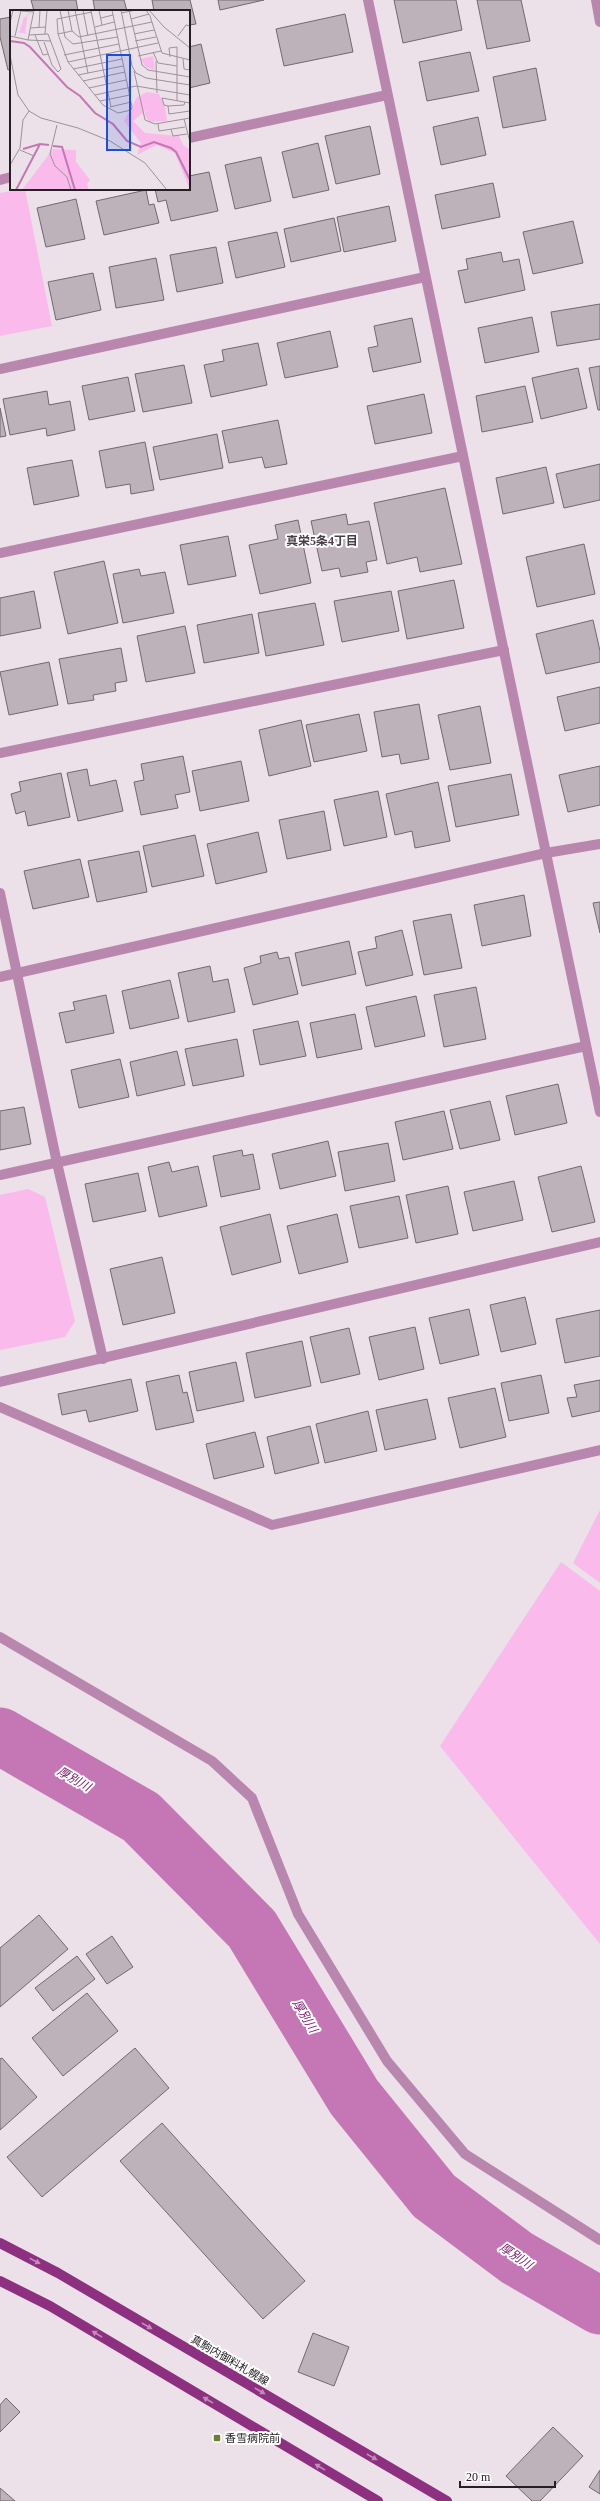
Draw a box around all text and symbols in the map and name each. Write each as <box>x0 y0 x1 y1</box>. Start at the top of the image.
inset map <box>10 10 190 190</box>
district label: 真栄5条4丁目 <box>286 534 358 548</box>
water label: 厚別川 <box>55 1764 95 1795</box>
water label: 厚別川 <box>290 1997 321 2037</box>
water label: 厚別川 <box>497 2240 536 2273</box>
one-way arrow <box>29 2258 40 2264</box>
one-way arrow <box>141 2322 153 2329</box>
one-way arrow <box>91 2331 103 2338</box>
street label: 真駒内御料札幌線 <box>189 2333 271 2387</box>
one-way arrow <box>254 2388 266 2395</box>
one-way arrow <box>202 2397 214 2404</box>
place label: 香雪病院前 <box>225 2432 280 2444</box>
marker: 香雪病院前 <box>212 2433 222 2443</box>
one-way arrow <box>366 2454 378 2461</box>
one-way arrow <box>314 2463 326 2470</box>
scale bar <box>460 2463 555 2489</box>
text: 20 m <box>466 2470 491 2484</box>

